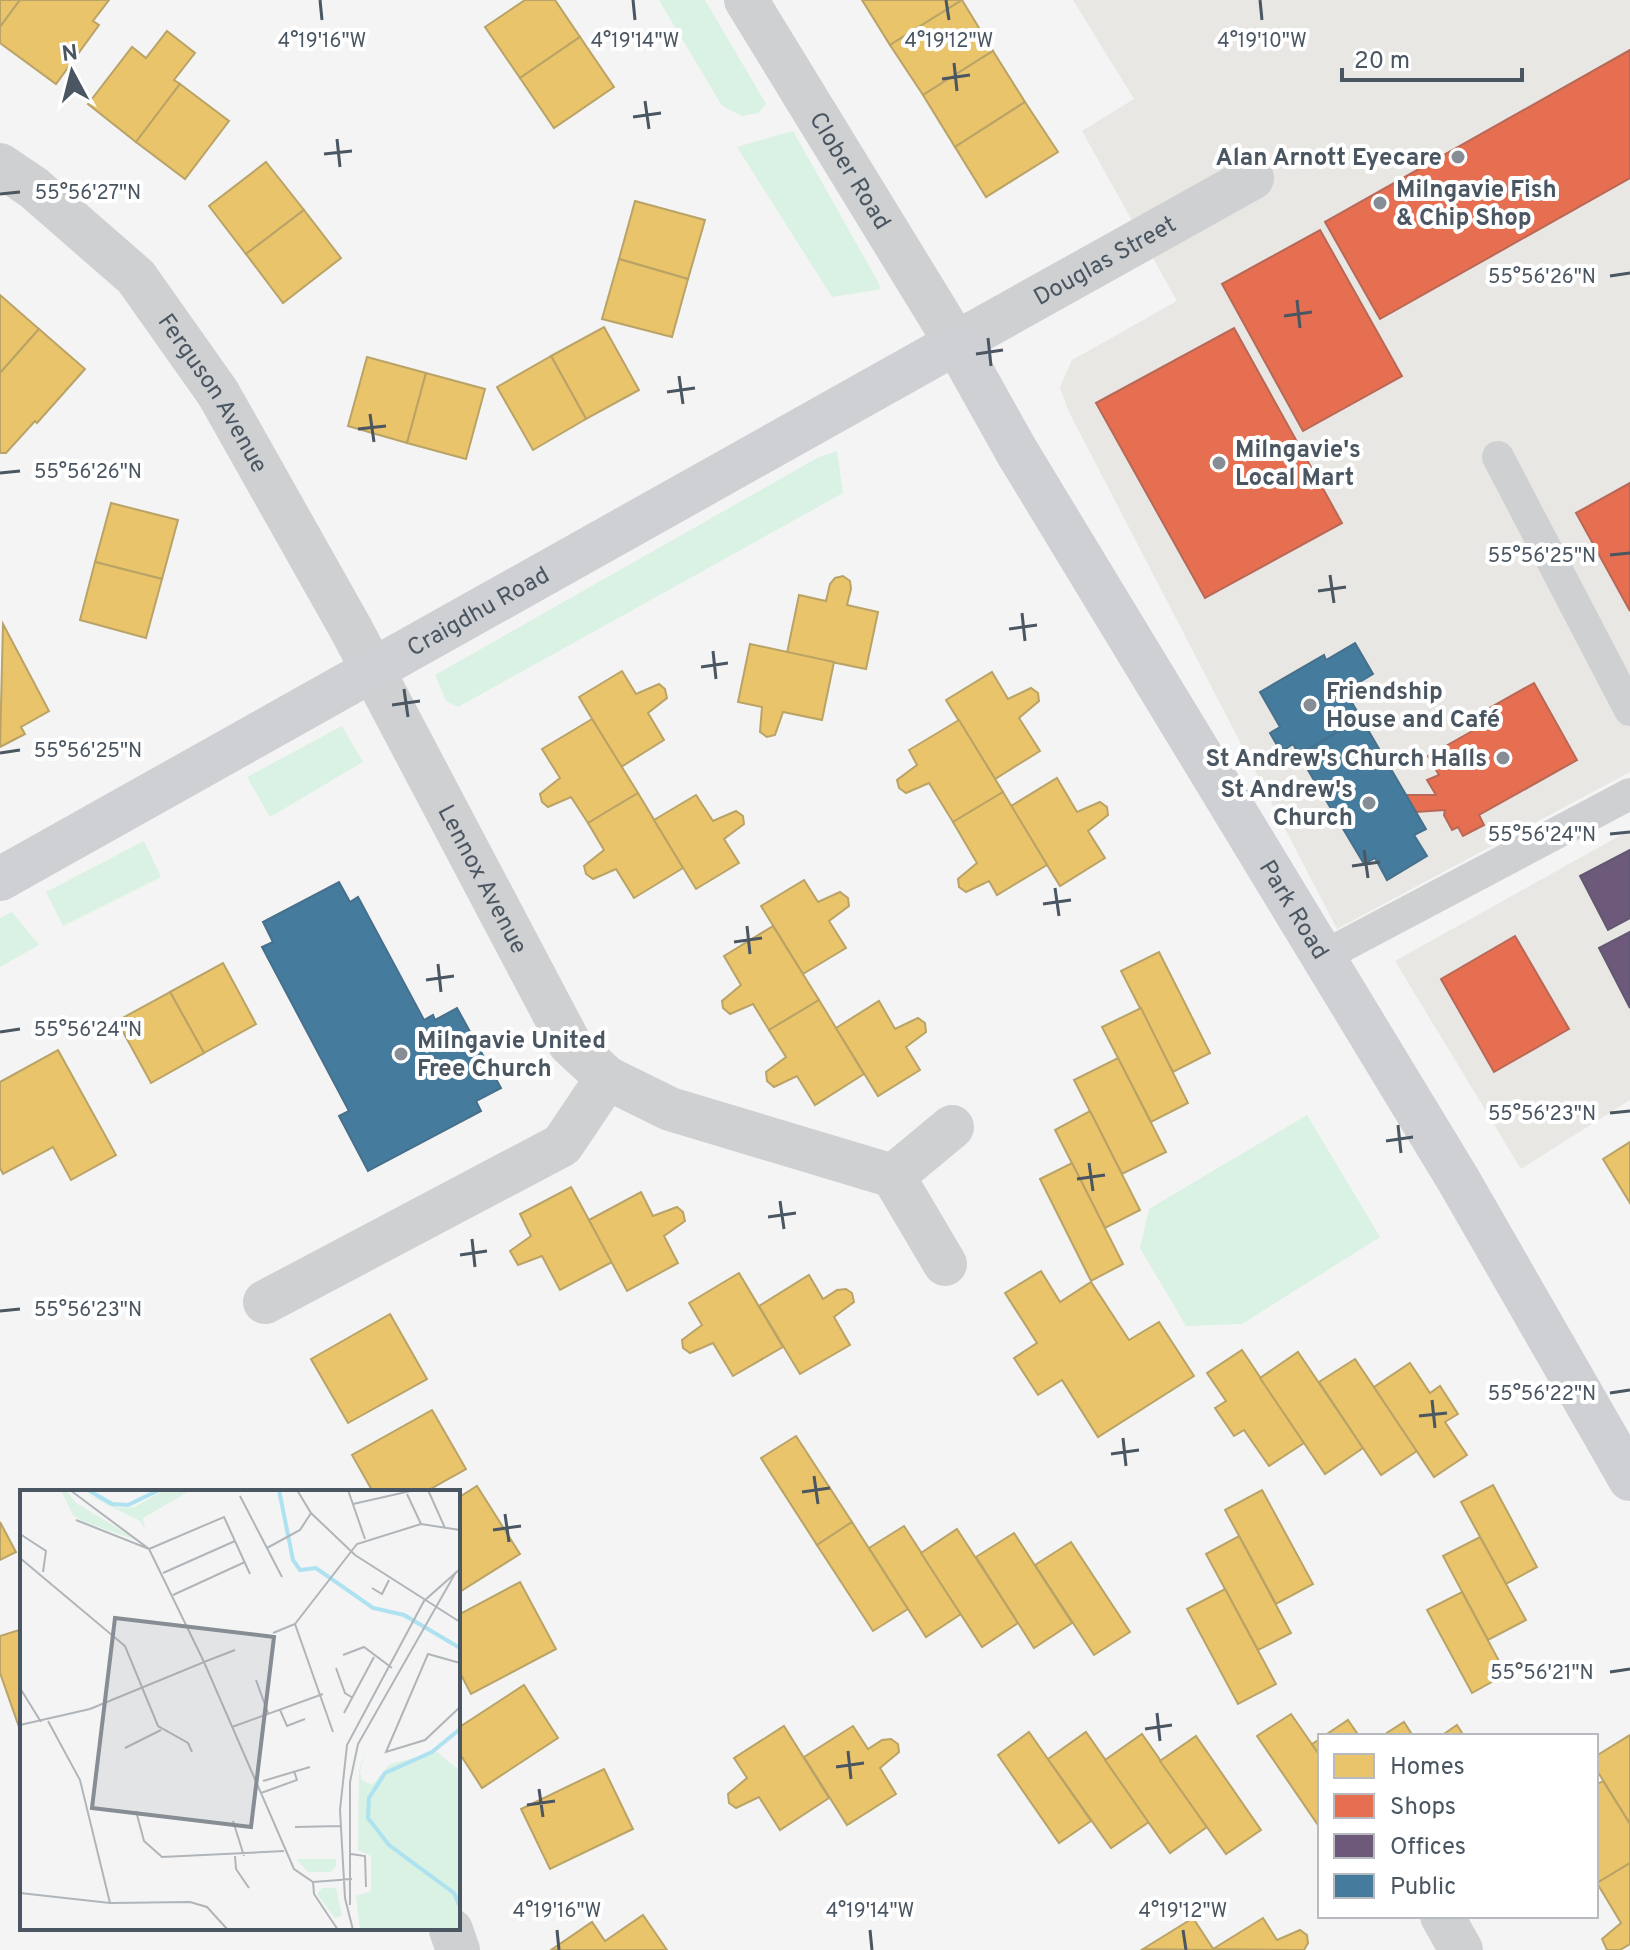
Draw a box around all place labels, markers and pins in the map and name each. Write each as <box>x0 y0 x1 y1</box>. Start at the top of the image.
place label: Alan Arnott Eyecare <box>1215 144 1442 174</box>
marker: Alan Arnott Eyecare <box>1449 148 1467 166</box>
place label: Milngavie Fish & Chip Shop <box>1396 176 1557 234</box>
marker: Milngavie Fish & Chip Shop <box>1371 194 1389 212</box>
place label: Milngavie's Local Mart <box>1235 436 1361 494</box>
marker: Milngavie's Local Mart <box>1210 454 1228 472</box>
place label: Friendship House and Café <box>1326 678 1500 736</box>
marker: Friendship House and Café <box>1301 696 1319 714</box>
place label: St Andrew's Church Halls <box>1206 745 1487 775</box>
marker: St Andrew's Church Halls <box>1494 749 1512 767</box>
place label: St Andrew's Church <box>1220 776 1353 834</box>
marker: St Andrew's Church <box>1360 794 1378 812</box>
place label: Milngavie United Free Church <box>417 1027 606 1085</box>
marker: Milngavie United Free Church <box>392 1045 410 1063</box>

